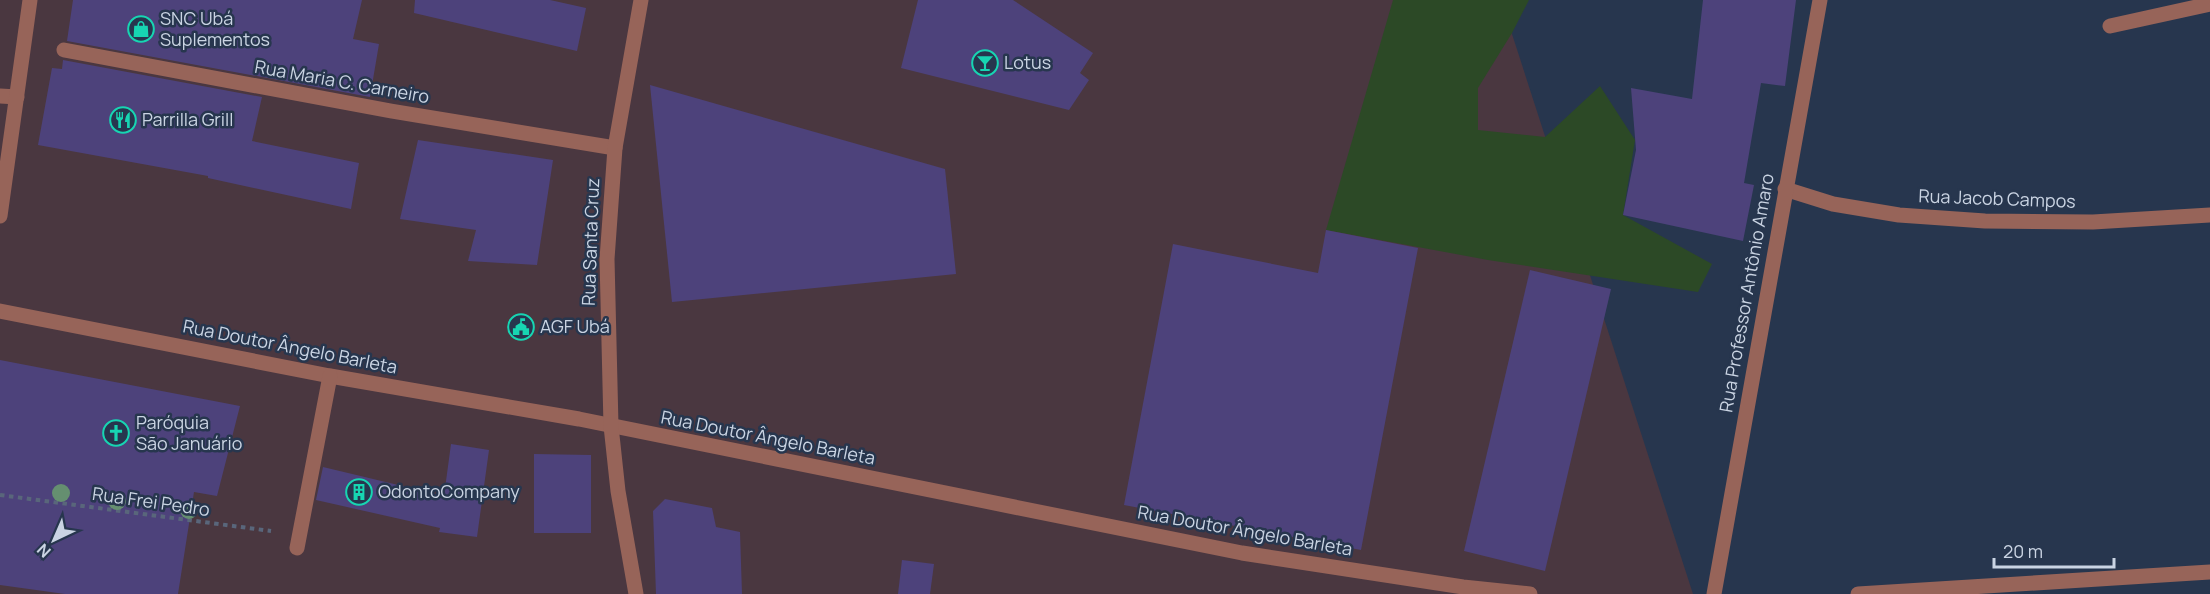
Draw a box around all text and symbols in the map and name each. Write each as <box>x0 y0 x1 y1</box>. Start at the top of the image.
place label: SNC Ubá Suplementos <box>160 6 270 51</box>
shop icon: SNC Ubá Suplementos <box>126 14 156 44</box>
bar icon: Lotus <box>970 48 1000 78</box>
place label: Lotus <box>1004 50 1051 74</box>
street label: Rua Maria C. Carneiro <box>253 54 431 108</box>
restaurant icon: Parrilla Grill <box>108 105 138 135</box>
place label: Parrilla Grill <box>142 107 233 131</box>
street label: Rua Professor Antônio Amaro <box>1713 172 1779 414</box>
street label: Rua Santa Cruz <box>576 178 604 306</box>
street label: Rua Jacob Campos <box>1918 183 2076 213</box>
public building icon: AGF Ubá <box>506 312 536 342</box>
street label: Rua Doutor Ângelo Barleta <box>181 313 399 379</box>
place label: AGF Ubá <box>540 314 610 338</box>
street label: Rua Doutor Ângelo Barleta <box>659 404 877 470</box>
place label: Paróquia São Januário <box>136 410 242 455</box>
church icon: Paróquia São Januário <box>101 418 131 448</box>
building icon: OdontoCompany <box>344 477 374 507</box>
place label: OdontoCompany <box>378 479 520 503</box>
street label: Rua Frei Pedro <box>91 481 211 521</box>
street label: Rua Doutor Ângelo Barleta <box>1136 499 1355 561</box>
north arrow <box>24 510 84 570</box>
scale bar <box>1994 531 2114 569</box>
text: N <box>32 539 55 563</box>
text: 20 m <box>2003 539 2043 563</box>

